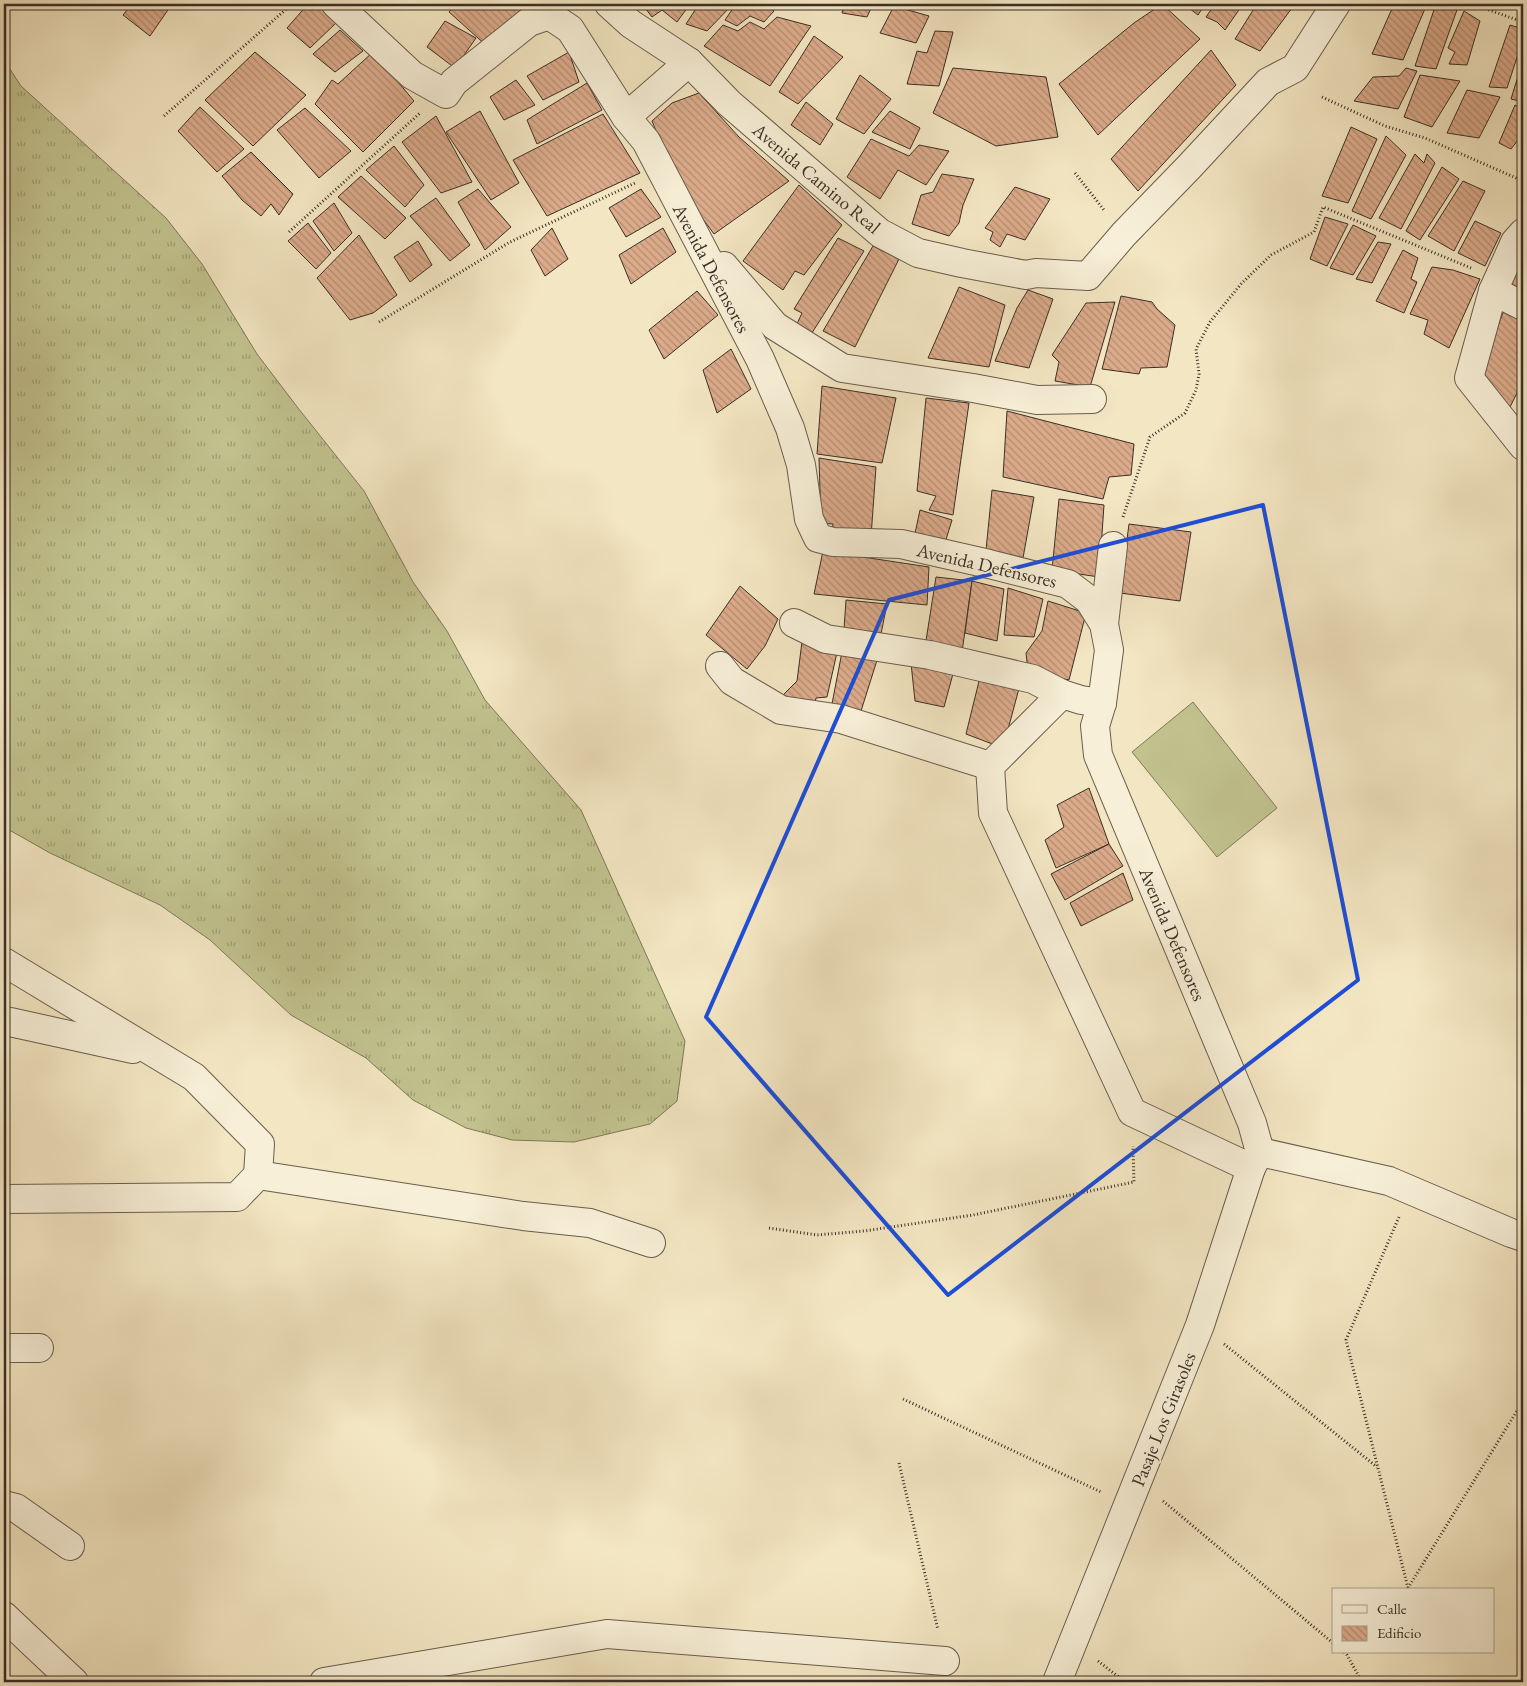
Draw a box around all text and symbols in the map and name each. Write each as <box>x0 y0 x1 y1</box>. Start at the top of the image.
street label: Avenida Camino Real <box>747 117 886 240</box>
street label: Avenida Defensores <box>666 198 756 337</box>
street label: Avenida Defensores <box>913 537 1059 594</box>
street label: Avenida Defensores <box>1133 863 1212 1005</box>
street label: Pasaje Los Girasoles <box>1125 1348 1202 1490</box>
legend <box>1332 1588 1494 1654</box>
text: Calle <box>1377 1599 1407 1618</box>
text: Edificio <box>1377 1623 1421 1642</box>

